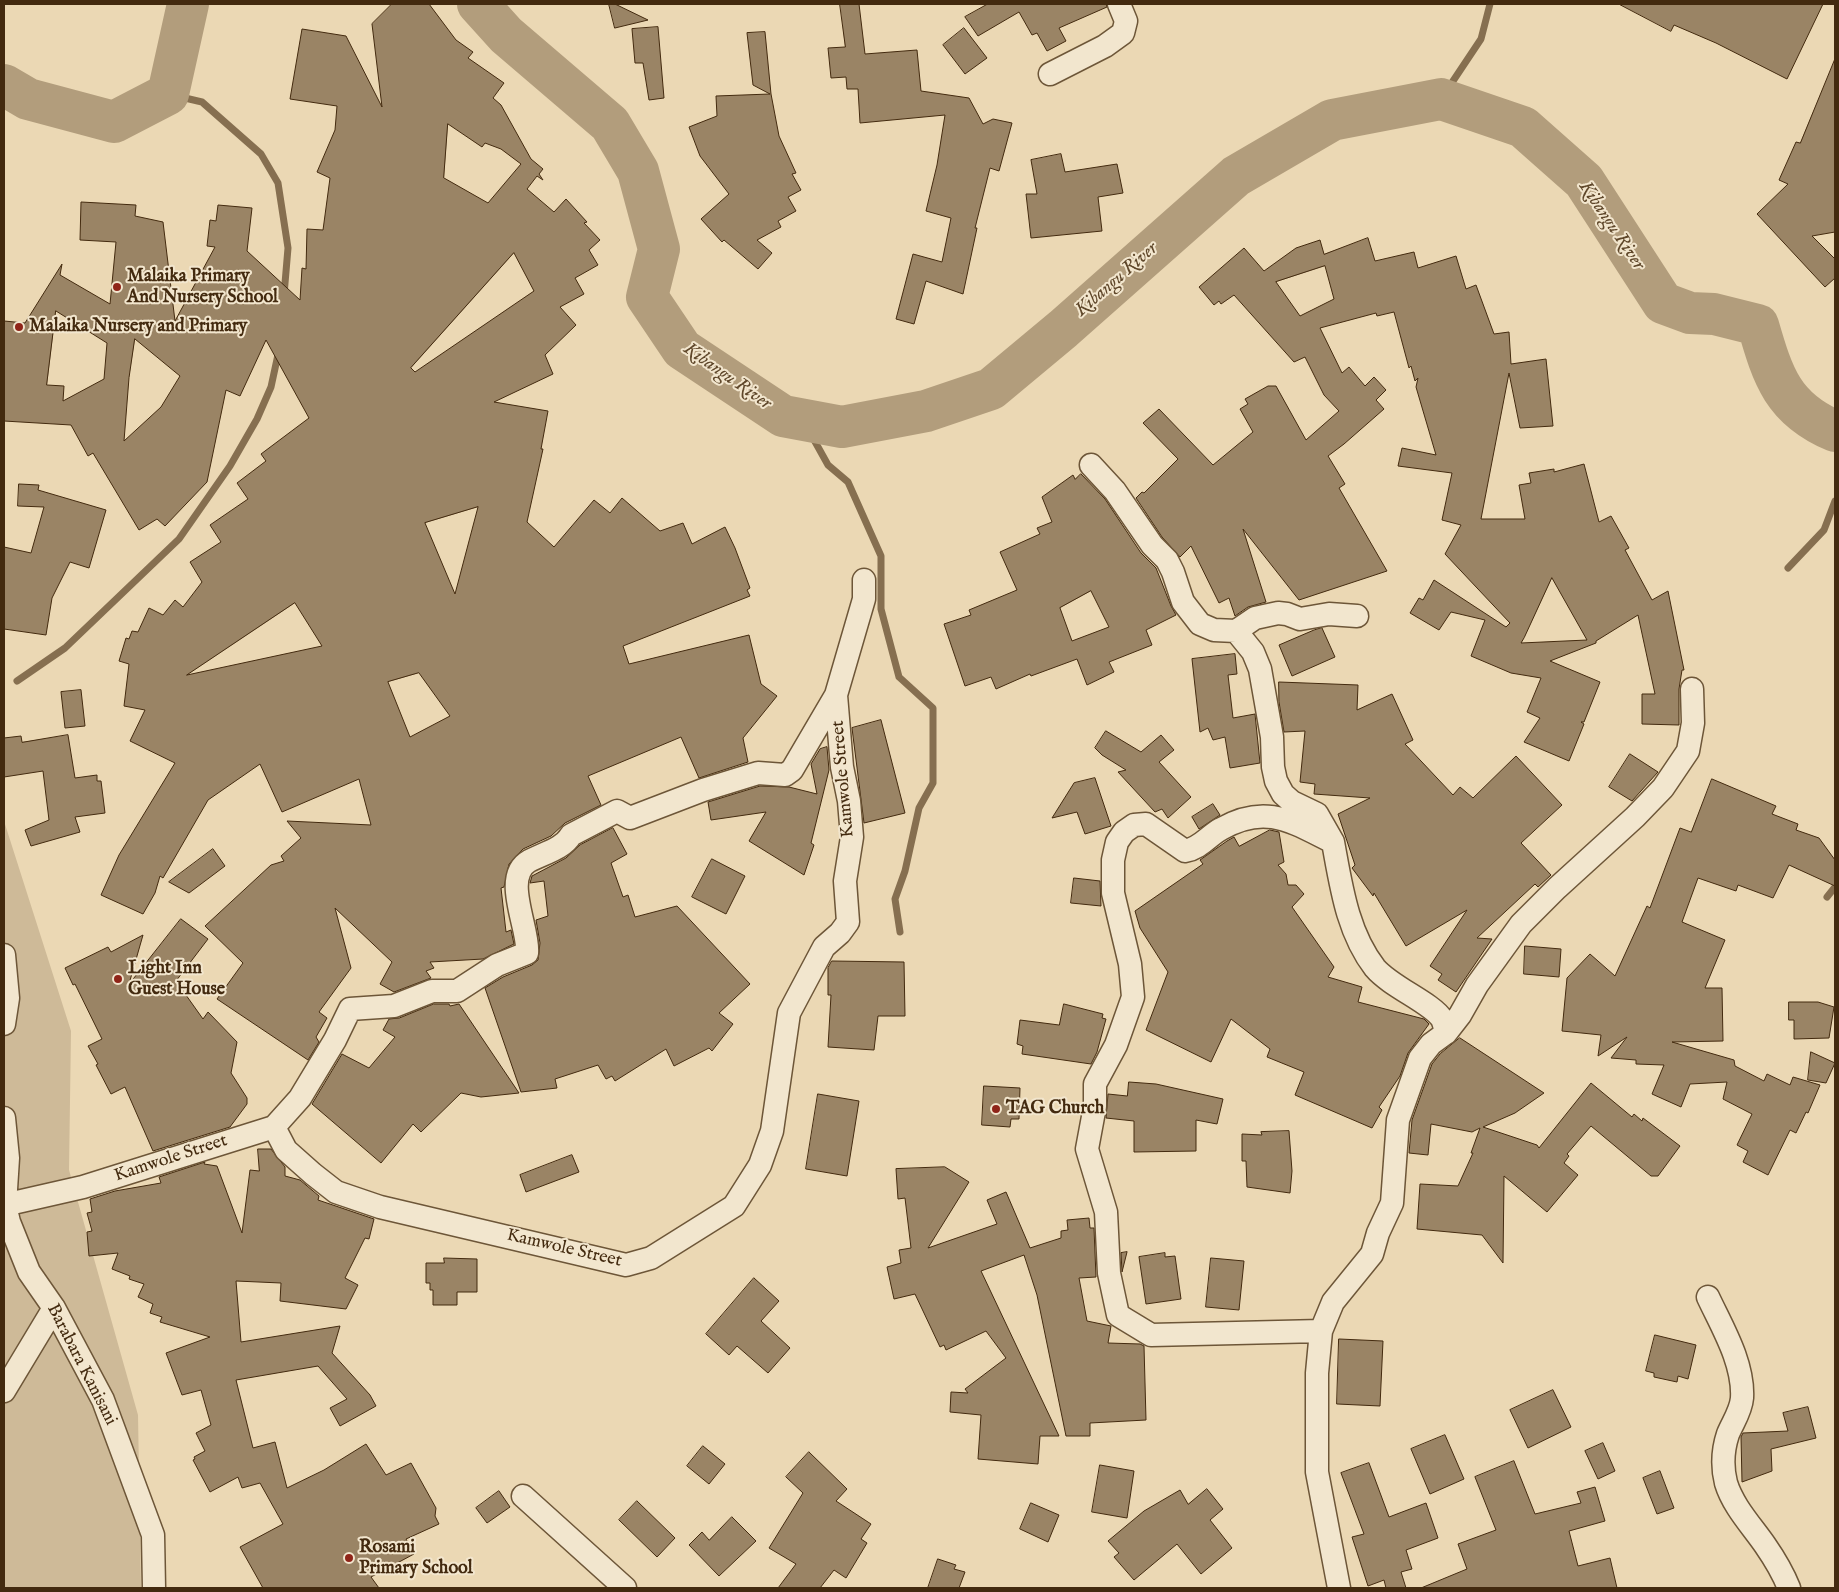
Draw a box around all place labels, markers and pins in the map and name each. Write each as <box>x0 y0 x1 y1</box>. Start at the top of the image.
place label: Malaika Primary And Nursery School <box>127 266 278 308</box>
marker: Malaika Primary And Nursery School <box>111 281 123 293</box>
place label: Malaika Nursery and Primary <box>29 316 247 338</box>
marker: Malaika Nursery and Primary <box>13 321 25 333</box>
place label: Light Inn Guest House <box>128 958 225 1001</box>
marker: Light Inn Guest House <box>112 973 124 985</box>
place label: TAG Church <box>1006 1098 1104 1120</box>
marker: TAG Church <box>990 1103 1002 1115</box>
place label: Rosami Primary School <box>359 1537 473 1580</box>
marker: Rosami Primary School <box>343 1552 355 1564</box>

